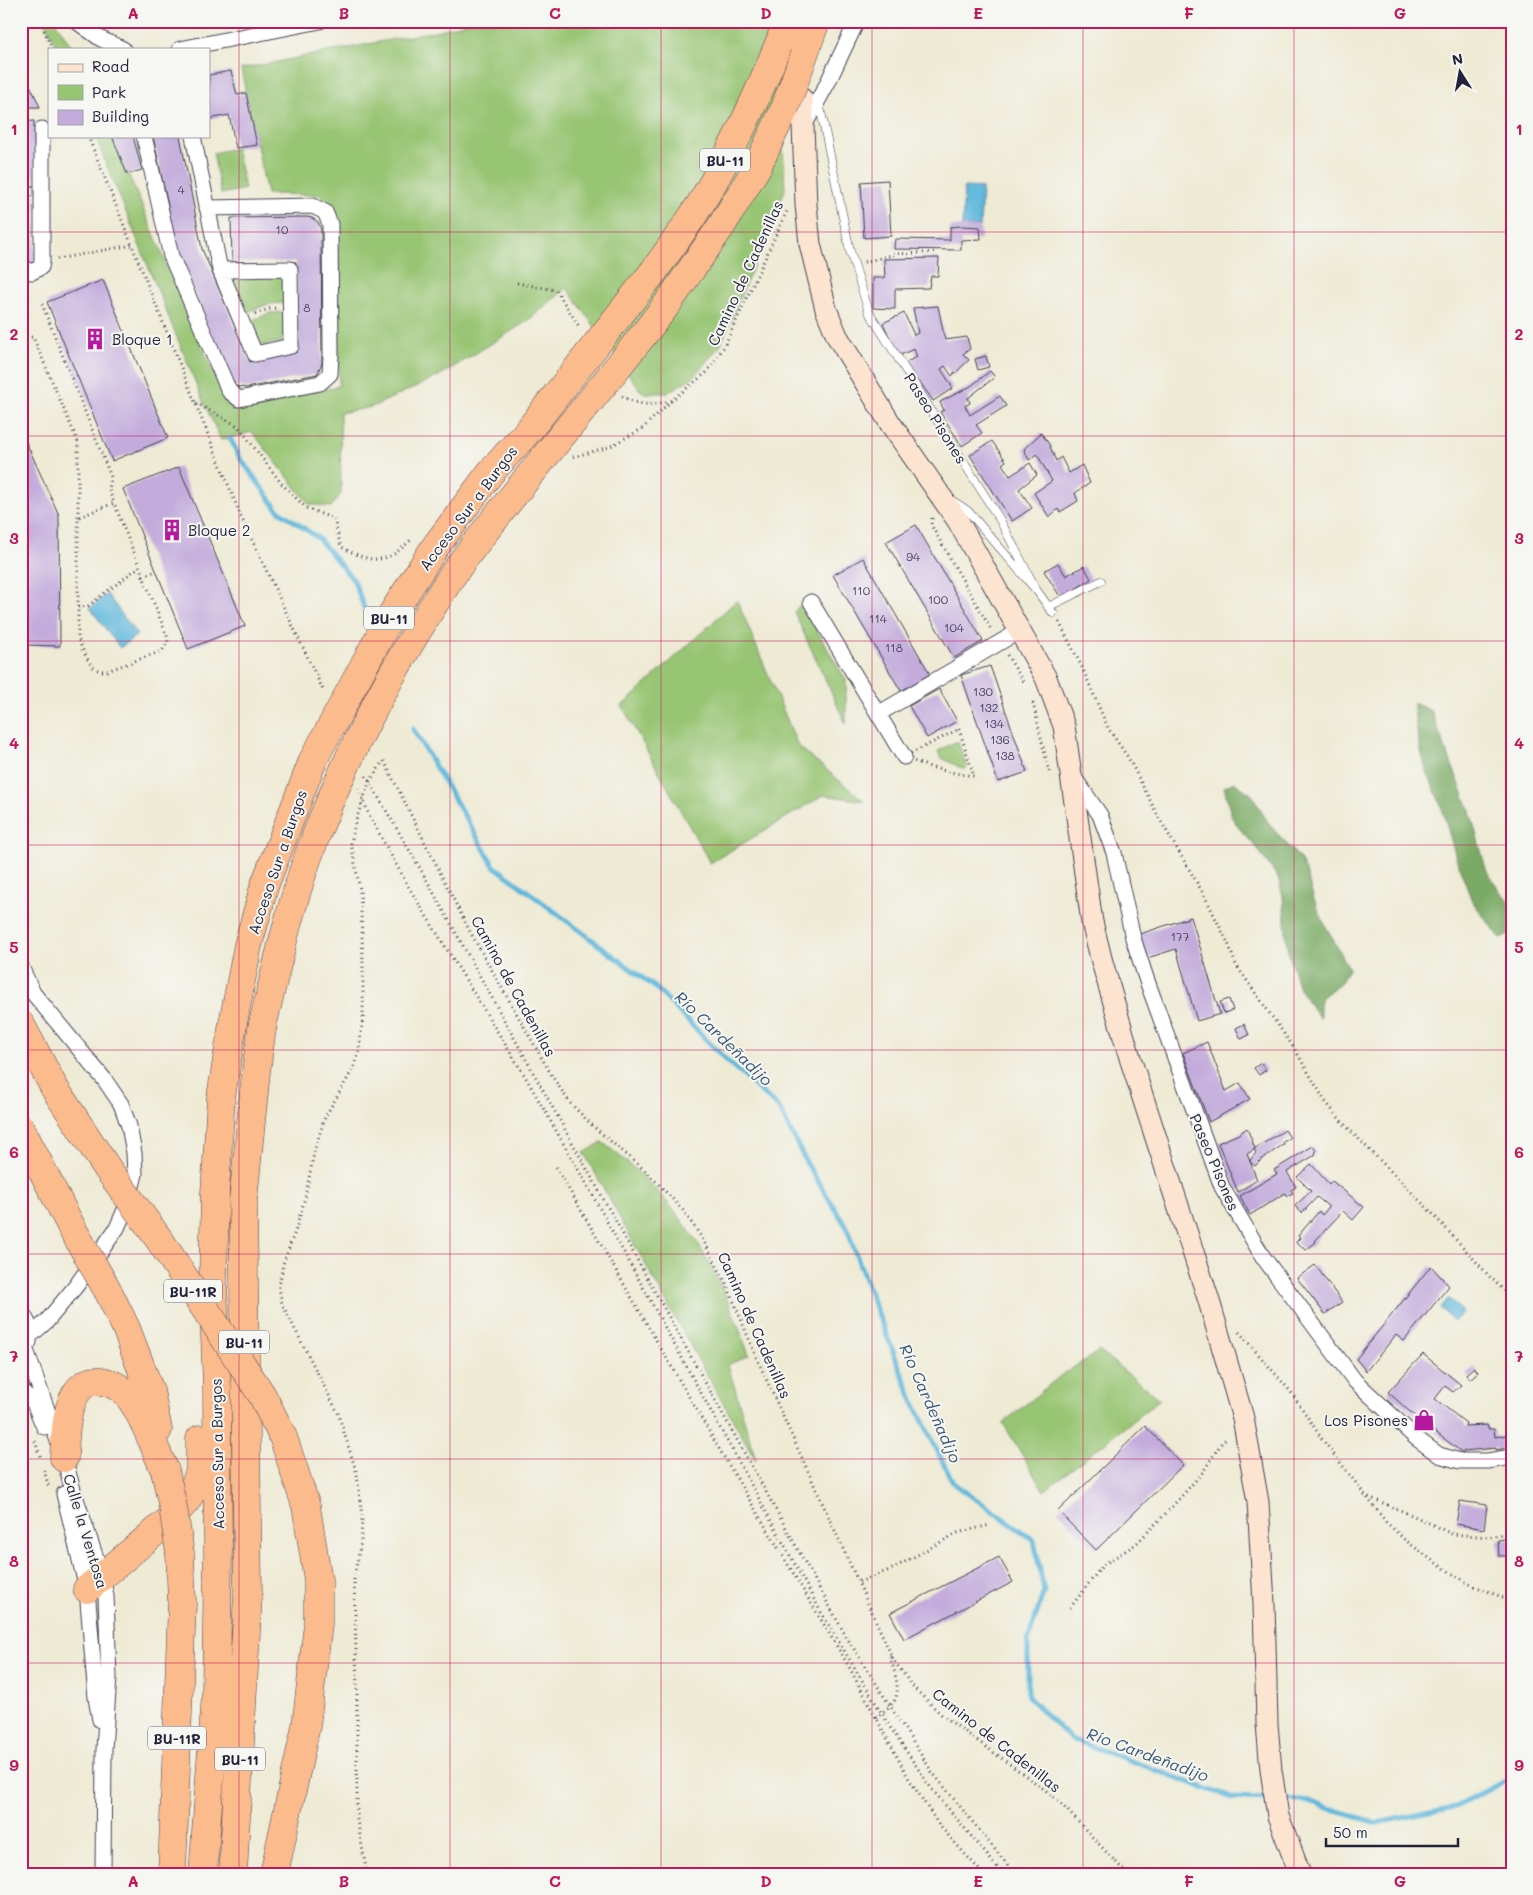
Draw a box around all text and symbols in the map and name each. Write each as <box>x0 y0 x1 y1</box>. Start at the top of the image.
text: A <box>127 2 139 23</box>
text: B <box>339 2 349 23</box>
text: C <box>549 2 561 23</box>
text: D <box>760 2 772 23</box>
text: E <box>973 2 983 23</box>
text: F <box>1184 2 1194 23</box>
text: G <box>1394 2 1406 23</box>
legend <box>48 48 210 138</box>
north arrow <box>1436 48 1486 98</box>
text: N <box>1450 48 1464 69</box>
text: Road <box>92 56 129 76</box>
text: Park <box>92 82 126 102</box>
text: Building <box>92 106 149 126</box>
text: 1 <box>10 118 18 139</box>
text: 1 <box>1515 118 1523 139</box>
road number: BU-11 <box>700 148 750 172</box>
house number: 4 <box>177 181 185 197</box>
street label: Camino de Cadenillas <box>703 197 787 349</box>
house number: 10 <box>276 221 289 237</box>
house number: 8 <box>303 299 311 315</box>
text: 2 <box>10 323 19 344</box>
text: 2 <box>1515 323 1524 344</box>
building icon: Bloque 1 <box>82 326 108 352</box>
place label: Bloque 1 <box>112 329 173 349</box>
street label: Paseo Pisones <box>900 369 972 467</box>
street label: Acceso Sur a Burgos <box>414 442 522 574</box>
building icon: Bloque 2 <box>159 517 185 543</box>
place label: Bloque 2 <box>188 520 250 540</box>
text: 3 <box>9 527 19 548</box>
text: 3 <box>1514 527 1524 548</box>
house number: 94 <box>906 548 920 564</box>
house number: 110 <box>852 582 871 598</box>
house number: 100 <box>928 591 949 607</box>
road number: BU-11 <box>364 606 414 630</box>
house number: 114 <box>869 610 887 626</box>
house number: 104 <box>944 619 964 635</box>
house number: 118 <box>885 639 903 655</box>
house number: 130 <box>973 683 993 699</box>
house number: 132 <box>979 699 999 715</box>
house number: 134 <box>984 715 1004 731</box>
house number: 136 <box>990 731 1010 747</box>
text: 4 <box>9 732 19 753</box>
text: 4 <box>1514 732 1524 753</box>
house number: 138 <box>995 747 1015 763</box>
street label: Acceso Sur a Burgos <box>243 787 311 937</box>
street label: Camino de Cadenillas <box>467 912 561 1060</box>
house number: 177 <box>1171 928 1190 944</box>
text: 5 <box>9 936 19 957</box>
text: 5 <box>1514 936 1524 957</box>
water label: Río Cardeñadijo <box>671 986 778 1090</box>
street label: Paseo Pisones <box>1186 1110 1244 1214</box>
text: 6 <box>9 1141 19 1162</box>
text: 6 <box>1514 1141 1524 1162</box>
street label: Camino de Cadenillas <box>714 1249 796 1401</box>
road number: BU-11R <box>164 1280 222 1302</box>
road number: BU-11 <box>219 1330 269 1354</box>
water label: Río Cardeñadijo <box>895 1340 967 1466</box>
text: 7 <box>10 1345 19 1366</box>
text: 7 <box>1515 1345 1524 1366</box>
street label: Acceso Sur a Burgos <box>206 1378 228 1530</box>
shop icon: Los Pisones <box>1411 1407 1437 1433</box>
place label: Los Pisones <box>1324 1410 1408 1430</box>
street label: Calle la Ventosa <box>59 1471 113 1591</box>
text: 8 <box>9 1550 19 1571</box>
text: 8 <box>1514 1550 1524 1571</box>
street label: Camino de Cadenillas <box>929 1683 1065 1797</box>
water label: Río Cardeñadijo <box>1084 1722 1212 1786</box>
road number: BU-11R <box>148 1726 206 1750</box>
road number: BU-11 <box>215 1748 265 1770</box>
text: 9 <box>9 1754 19 1775</box>
text: 9 <box>1514 1754 1524 1775</box>
scale bar <box>1326 1815 1458 1847</box>
text: 50 m <box>1333 1822 1368 1842</box>
text: A <box>127 1870 139 1891</box>
text: B <box>339 1870 349 1891</box>
text: C <box>549 1870 561 1891</box>
text: D <box>760 1870 772 1891</box>
text: E <box>973 1870 983 1891</box>
text: F <box>1184 1870 1194 1891</box>
text: G <box>1394 1870 1406 1891</box>

